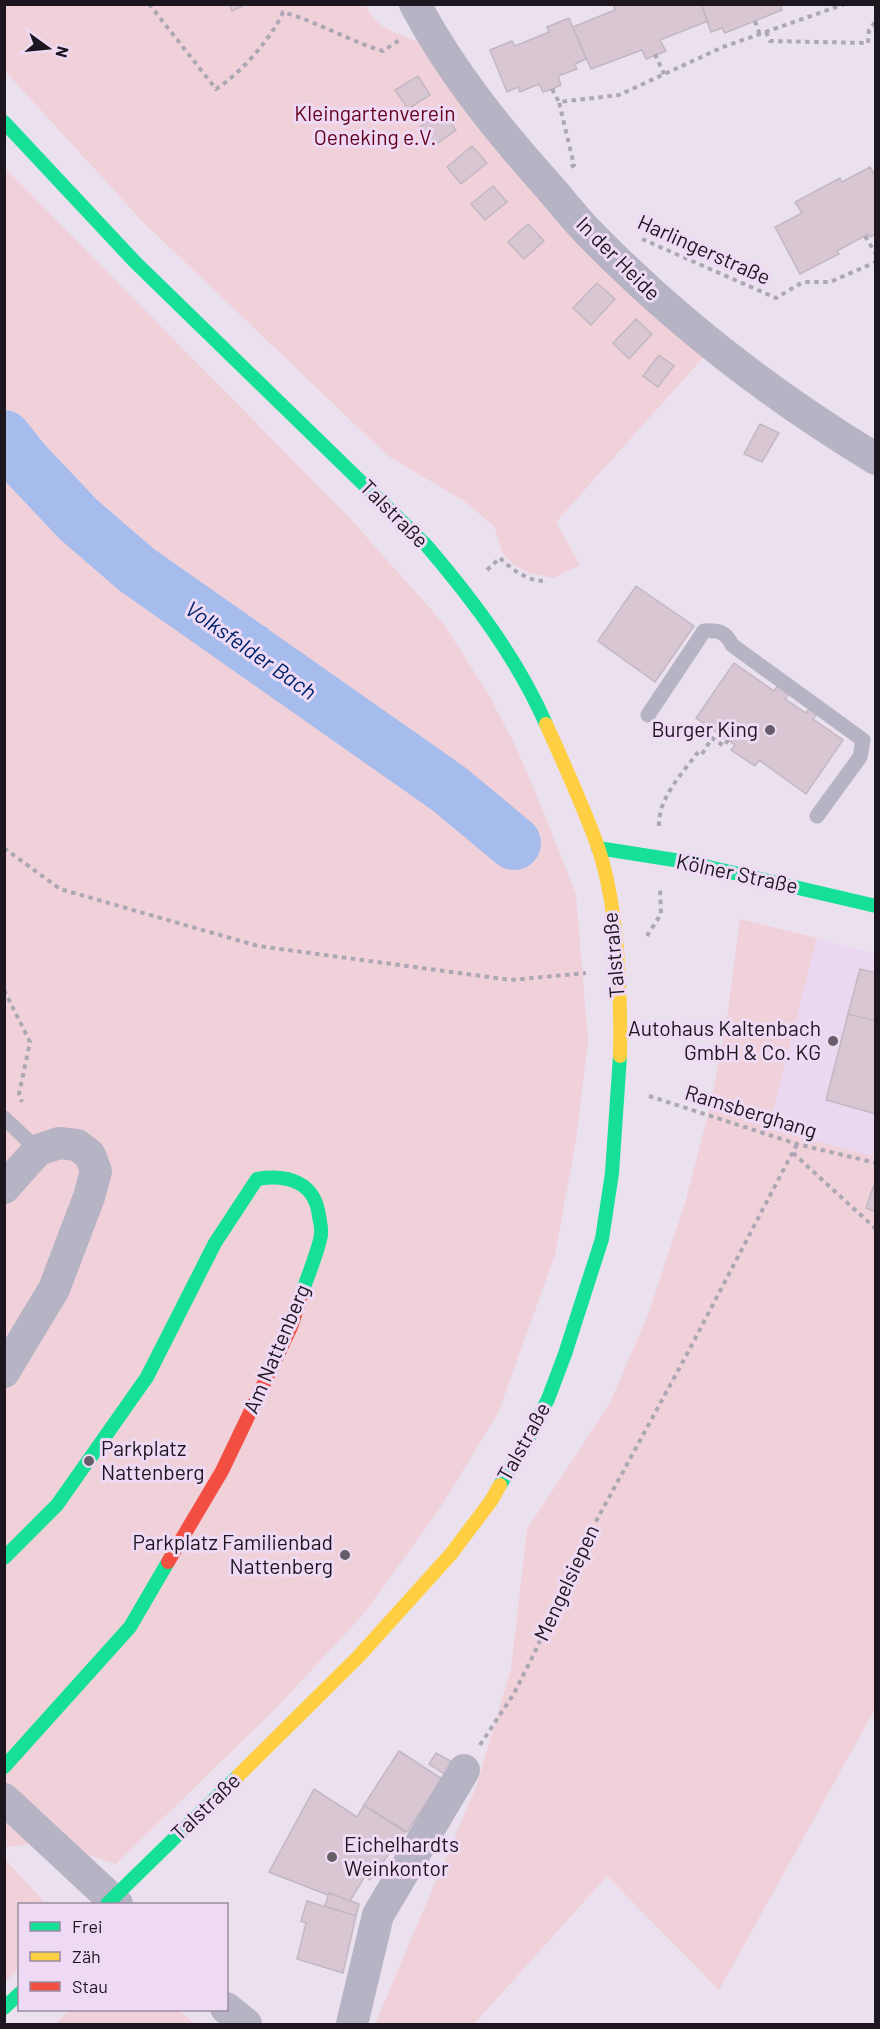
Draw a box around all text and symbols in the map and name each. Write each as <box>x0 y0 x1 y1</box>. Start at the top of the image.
north arrow <box>18 18 78 78</box>
text: N <box>52 44 74 60</box>
park label: Kleingartenverein Oeneking e.V. <box>294 100 456 149</box>
street label: Harlingerstraße <box>634 208 775 289</box>
street label: In der Heide <box>572 211 666 305</box>
street label: Talstraße <box>356 474 434 552</box>
water label: Volksfelder Bach <box>181 594 322 704</box>
place label: Burger King <box>651 716 758 741</box>
marker: Burger King <box>763 723 777 737</box>
street label: Kölner Straße <box>674 847 801 898</box>
street label: Talstraße <box>596 911 629 999</box>
place label: Autohaus Kaltenbach GmbH & Co. KG <box>628 1015 821 1064</box>
marker: Autohaus Kaltenbach GmbH & Co. KG <box>826 1034 840 1048</box>
street label: Ramsberghang <box>682 1079 821 1143</box>
street label: Am Nattenberg <box>237 1280 314 1417</box>
street label: Talstraße <box>491 1398 555 1485</box>
place label: Parkplatz Nattenberg <box>101 1435 204 1484</box>
marker: Parkplatz Nattenberg <box>82 1454 96 1468</box>
street label: Mengelsiepen <box>528 1520 603 1644</box>
place label: Parkplatz Familienbad Nattenberg <box>132 1529 333 1578</box>
marker: Parkplatz Familienbad Nattenberg <box>338 1548 352 1562</box>
street label: Talstraße <box>165 1767 245 1845</box>
place label: Eichelhardts Weinkontor <box>344 1831 459 1880</box>
marker: Eichelhardts Weinkontor <box>325 1850 339 1864</box>
legend <box>18 1903 228 2011</box>
text: Frei <box>72 1915 103 1937</box>
text: Zäh <box>72 1945 101 1967</box>
text: Stau <box>72 1975 108 1997</box>

